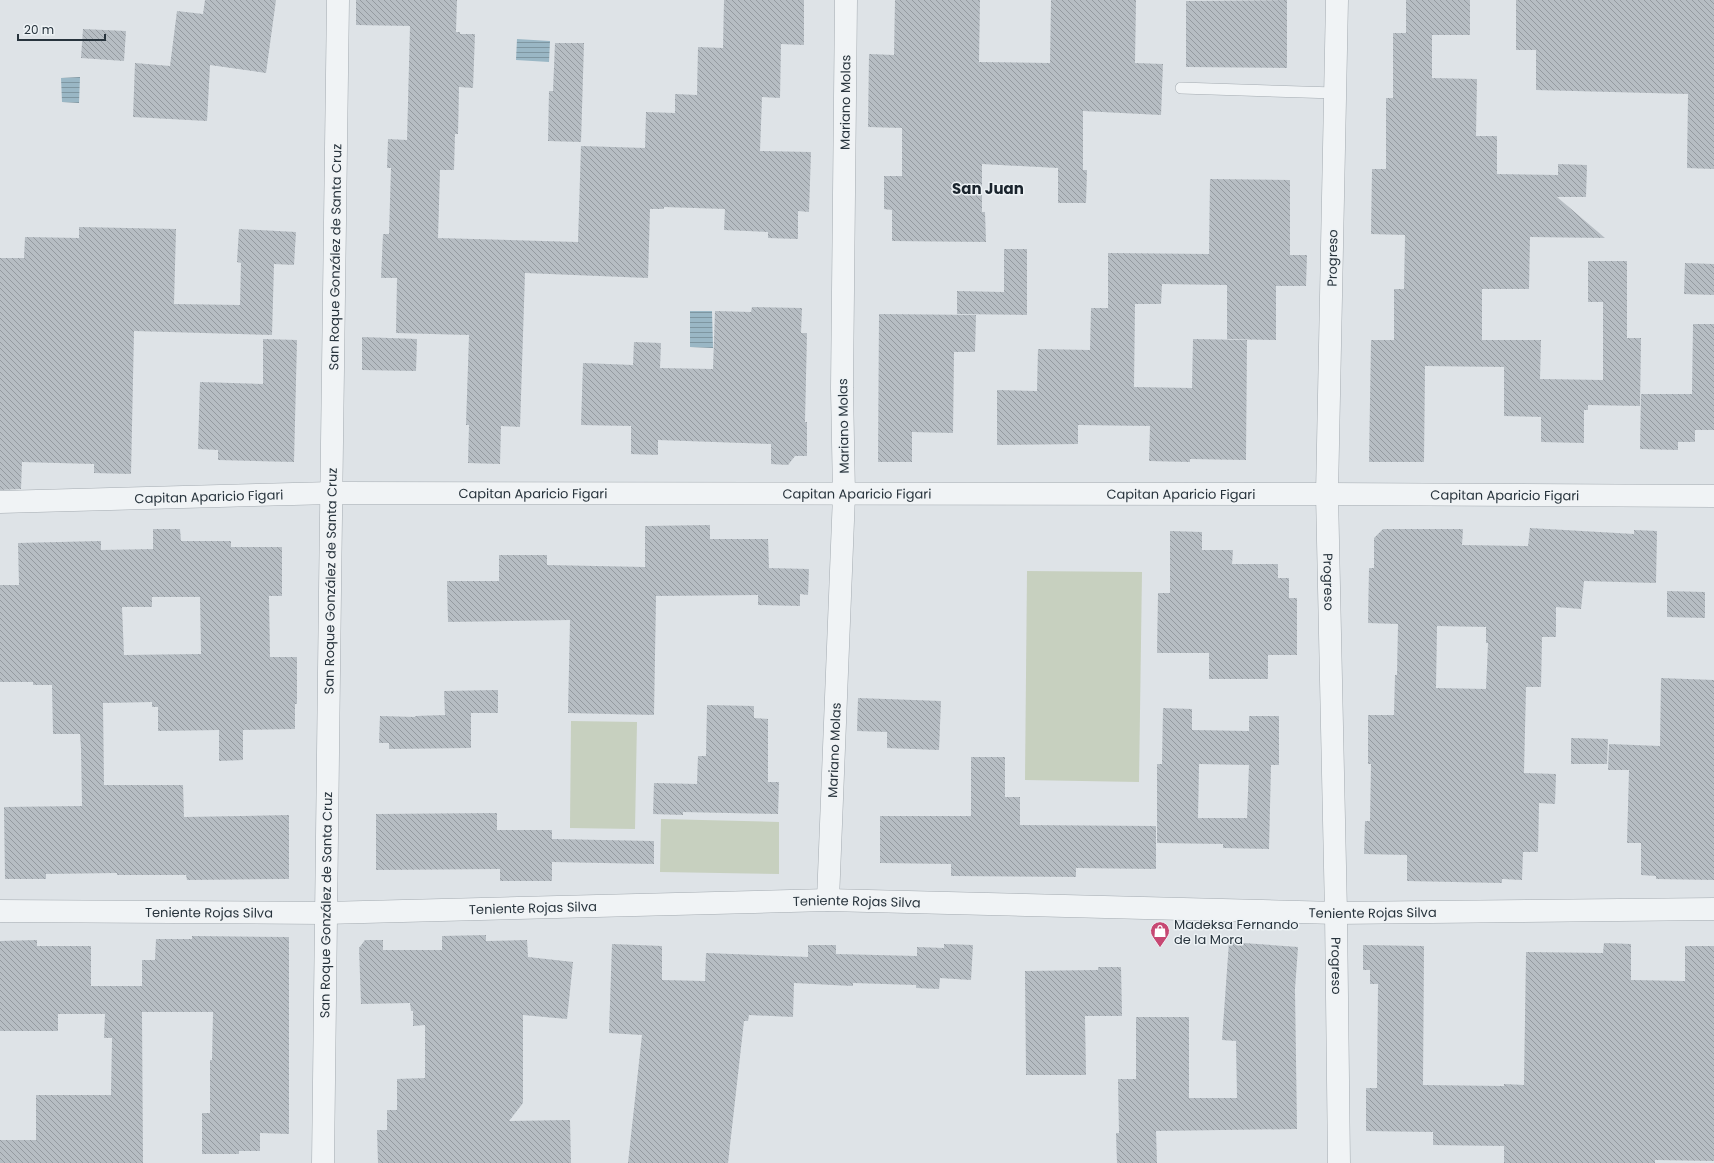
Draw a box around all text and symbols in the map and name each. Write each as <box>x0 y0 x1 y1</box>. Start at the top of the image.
scale bar <box>18 16 105 42</box>
text: 20 m <box>24 21 54 38</box>
street label: Mariano Molas <box>835 54 855 150</box>
street label: San Roque González de Santa Cruz <box>324 144 346 371</box>
district label: San Juan <box>952 178 1024 199</box>
street label: Progreso <box>1322 229 1343 287</box>
street label: Mariano Molas <box>833 378 854 474</box>
street label: San Roque González de Santa Cruz <box>319 468 342 694</box>
street label: Capitan Aparicio Figari <box>458 484 607 503</box>
street label: Capitan Aparicio Figari <box>782 484 931 504</box>
street label: Capitan Aparicio Figari <box>134 485 284 508</box>
street label: Capitan Aparicio Figari <box>1106 485 1255 504</box>
street label: Capitan Aparicio Figari <box>1430 486 1579 505</box>
street label: Progreso <box>1318 553 1339 611</box>
street label: Mariano Molas <box>823 702 846 798</box>
street label: San Roque González de Santa Cruz <box>315 792 337 1018</box>
street label: Teniente Rojas Silva <box>793 891 921 912</box>
street label: Teniente Rojas Silva <box>469 897 597 919</box>
street label: Teniente Rojas Silva <box>145 903 273 923</box>
street label: Teniente Rojas Silva <box>1308 903 1437 923</box>
place label: Madeksa Fernando de la Mora <box>1174 915 1299 949</box>
shop icon: Madeksa Fernando de la Mora <box>1149 920 1171 948</box>
street label: Progreso <box>1326 937 1346 995</box>

